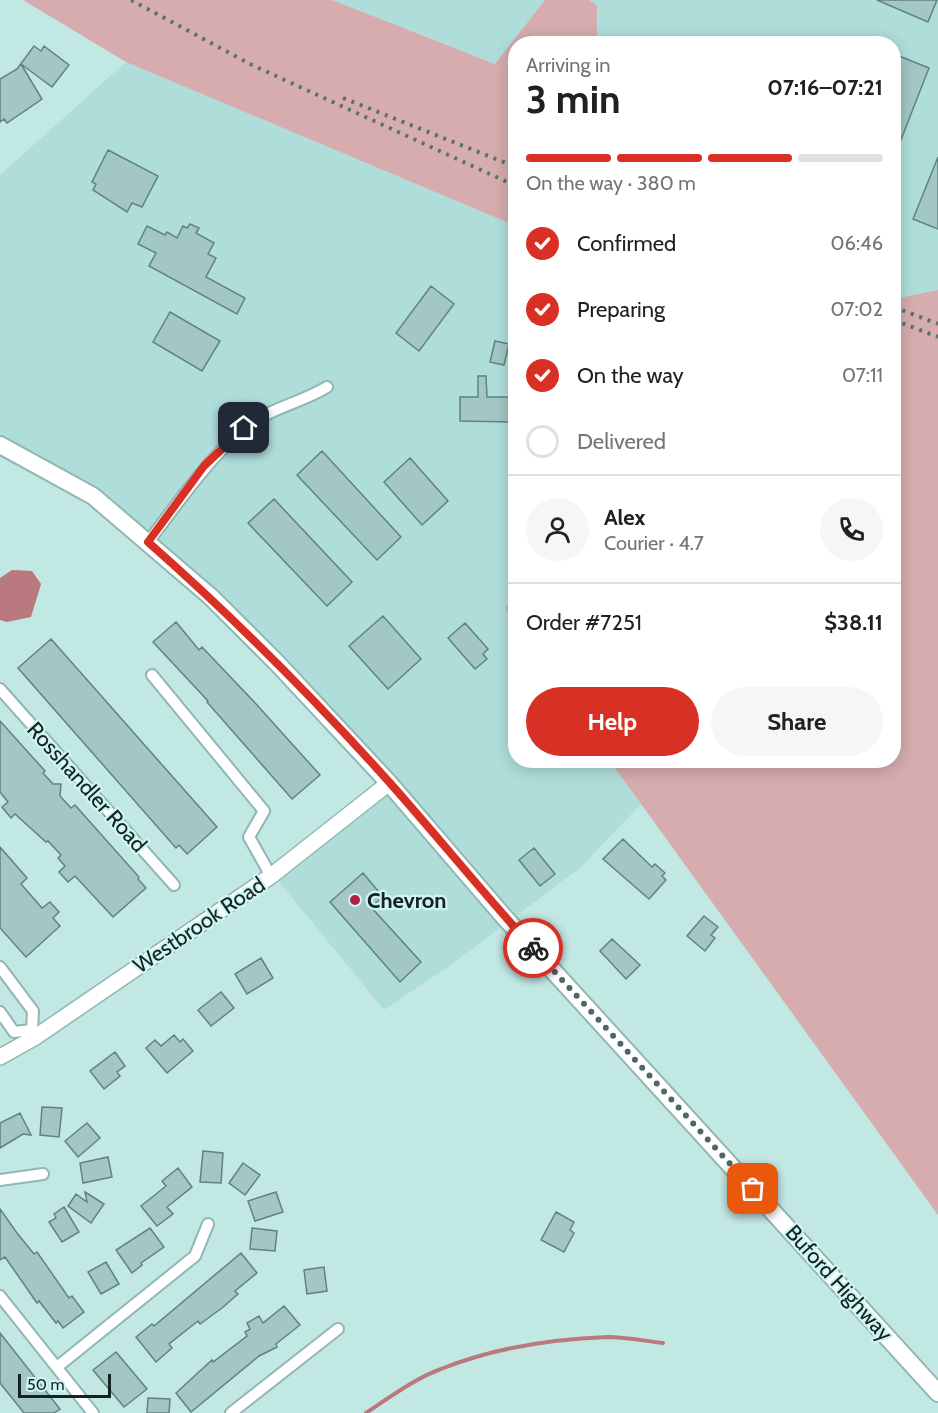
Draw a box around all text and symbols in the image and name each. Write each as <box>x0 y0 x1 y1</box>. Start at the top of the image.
text: Arriving in <box>526 53 610 77</box>
text: 07:16–07:21 <box>767 74 883 101</box>
text: 3 min <box>526 75 621 123</box>
text: On the way · 380 m <box>526 171 696 195</box>
icon: check <box>526 227 559 260</box>
text: Confirmed <box>577 230 676 257</box>
text: 06:46 <box>831 231 883 255</box>
icon: check <box>526 293 559 326</box>
text: Preparing <box>577 296 665 323</box>
text: 07:02 <box>831 297 883 321</box>
icon: check <box>526 359 559 392</box>
text: On the way <box>577 362 684 389</box>
text: 07:11 <box>842 363 883 387</box>
pin <box>218 402 269 453</box>
icon: home <box>227 411 260 444</box>
text: Delivered <box>577 428 666 455</box>
button: person <box>526 498 589 561</box>
button: phone <box>820 498 883 561</box>
text: Alex <box>604 504 645 531</box>
text: Courier · 4.7 <box>604 531 704 555</box>
text: Order #7251 <box>526 609 642 636</box>
text: $38.11 <box>824 609 883 636</box>
button: Help <box>526 687 699 756</box>
button: Share <box>711 687 883 756</box>
street label: Rosshandler Road <box>21 716 153 858</box>
street label: Westbrook Road <box>128 871 270 979</box>
place label: Chevron <box>367 887 446 914</box>
marker: Chevron <box>348 893 362 907</box>
courier <box>503 918 563 978</box>
icon: bike <box>517 932 550 965</box>
pin <box>727 1163 778 1214</box>
icon: bag <box>736 1172 769 1205</box>
street label: Buford Highway <box>780 1219 898 1347</box>
scale bar <box>18 1371 111 1398</box>
text: 50 m <box>27 1375 64 1394</box>

